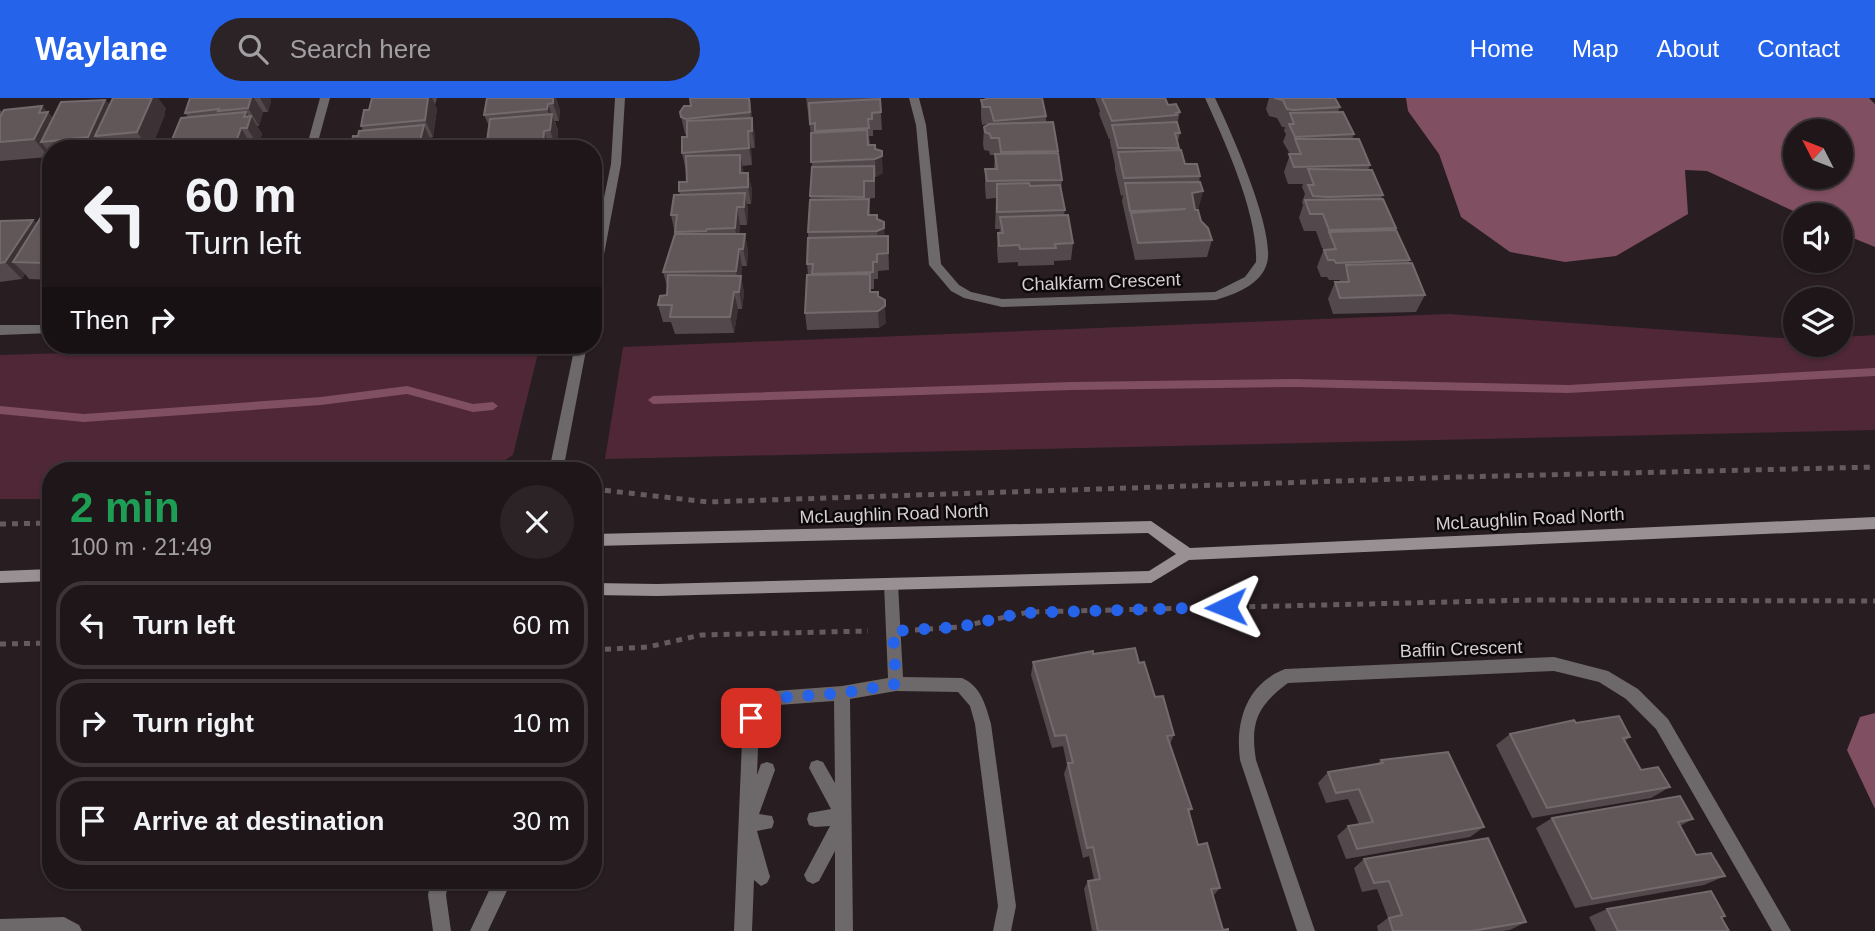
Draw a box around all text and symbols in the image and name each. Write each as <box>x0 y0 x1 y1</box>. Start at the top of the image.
search box <box>210 18 700 81</box>
text: Waylane <box>35 30 168 67</box>
icon: search <box>234 30 272 68</box>
text: Search here <box>290 34 431 64</box>
text: Home <box>1470 35 1534 62</box>
text: Map <box>1572 35 1619 62</box>
text: About <box>1657 35 1719 62</box>
text: Contact <box>1757 35 1840 62</box>
north arrow <box>1783 119 1853 189</box>
map controls <box>1783 119 1853 357</box>
icon: left <box>70 168 161 259</box>
text: 60 m <box>185 168 297 222</box>
button: sound <box>1783 203 1853 273</box>
text: Turn left <box>185 225 301 261</box>
street label: Chalkfarm Crescent <box>1021 269 1181 295</box>
button: layers <box>1783 287 1853 357</box>
icon: right <box>143 301 181 339</box>
text: Then <box>70 305 129 335</box>
text: 2 min <box>70 484 180 531</box>
button: close <box>500 485 574 559</box>
street label: McLaughlin Road North <box>799 501 989 527</box>
street label: McLaughlin Road North <box>1435 504 1625 534</box>
text: 100 m · 21:49 <box>70 534 212 560</box>
position arrow <box>1189 570 1263 644</box>
icon: left <box>74 606 112 644</box>
text: Turn left <box>133 610 235 640</box>
text: 60 m <box>512 610 570 640</box>
street label: Baffin Crescent <box>1399 637 1523 661</box>
pin <box>721 688 781 748</box>
icon: arrive <box>732 699 770 737</box>
icon: right <box>74 704 112 742</box>
text: Turn right <box>133 708 254 738</box>
text: 10 m <box>512 708 570 738</box>
icon: arrive <box>74 802 112 840</box>
text: Arrive at destination <box>133 806 384 836</box>
text: 30 m <box>512 806 570 836</box>

